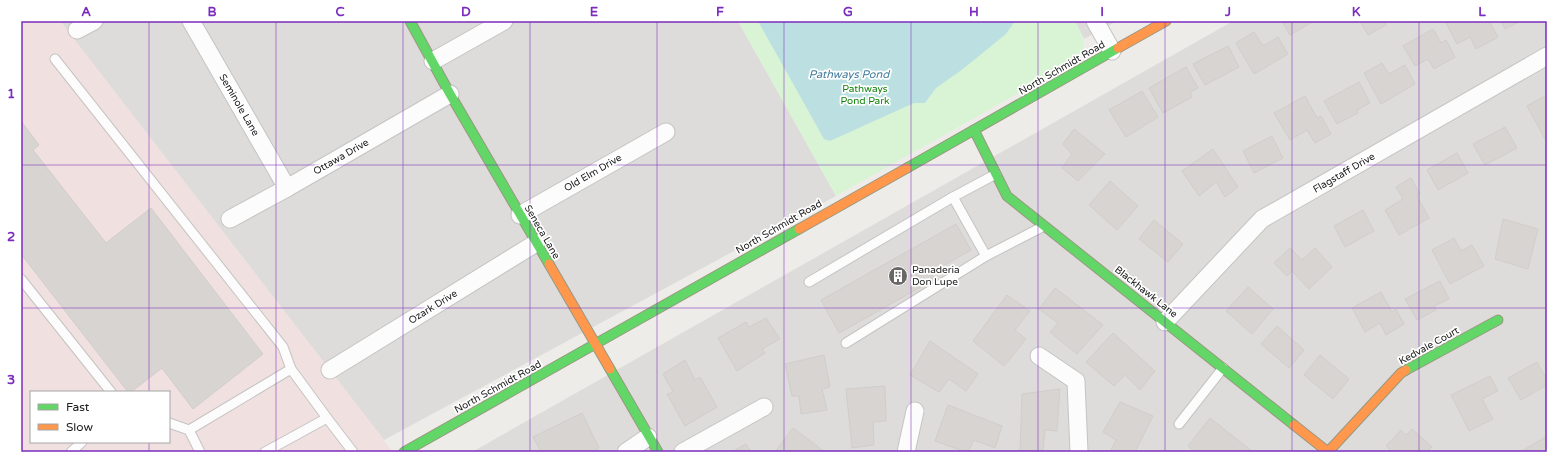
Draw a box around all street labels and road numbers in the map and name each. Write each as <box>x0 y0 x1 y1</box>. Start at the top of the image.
street label: North Schmidt Road <box>1017 38 1107 98</box>
street label: Seminole Lane <box>216 72 262 138</box>
street label: Ottawa Drive <box>311 136 371 178</box>
street label: Flagstaff Drive <box>1311 150 1377 196</box>
street label: Old Elm Drive <box>562 151 624 194</box>
street label: North Schmidt Road <box>734 197 824 257</box>
street label: Seneca Lane <box>522 203 562 261</box>
street label: Blackhawk Lane <box>1112 264 1180 320</box>
street label: Ozark Drive <box>406 287 460 327</box>
street label: Kedvale Court <box>1397 324 1461 367</box>
street label: North Schmidt Road <box>452 358 544 416</box>

